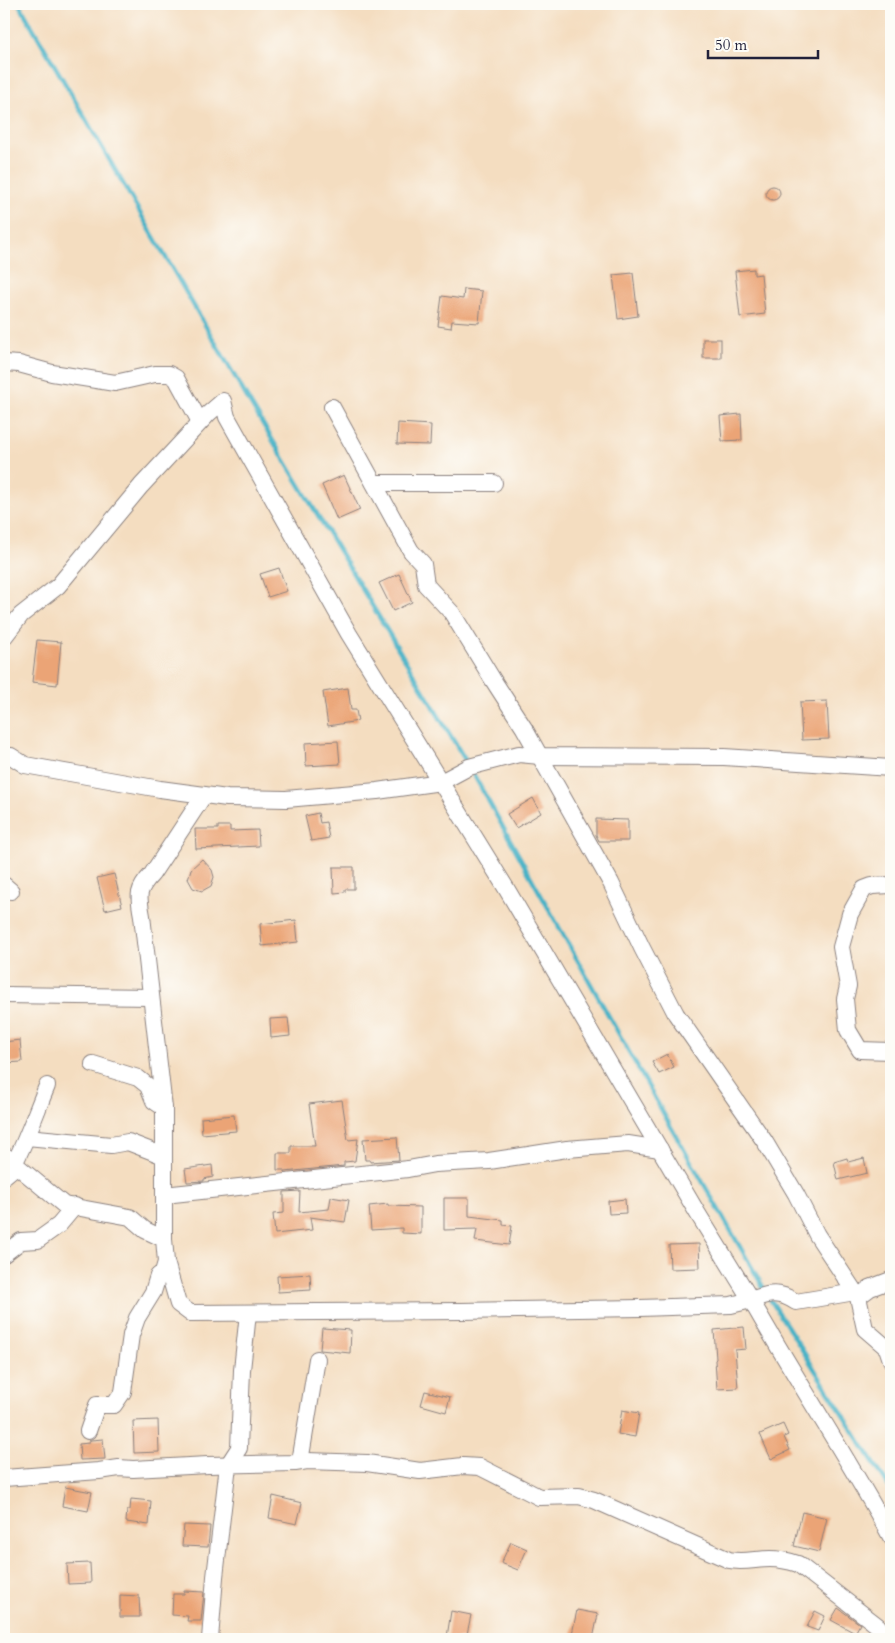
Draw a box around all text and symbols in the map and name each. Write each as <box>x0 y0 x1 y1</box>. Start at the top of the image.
scale bar <box>708 28 818 60</box>
text: 50 m <box>715 35 747 55</box>

